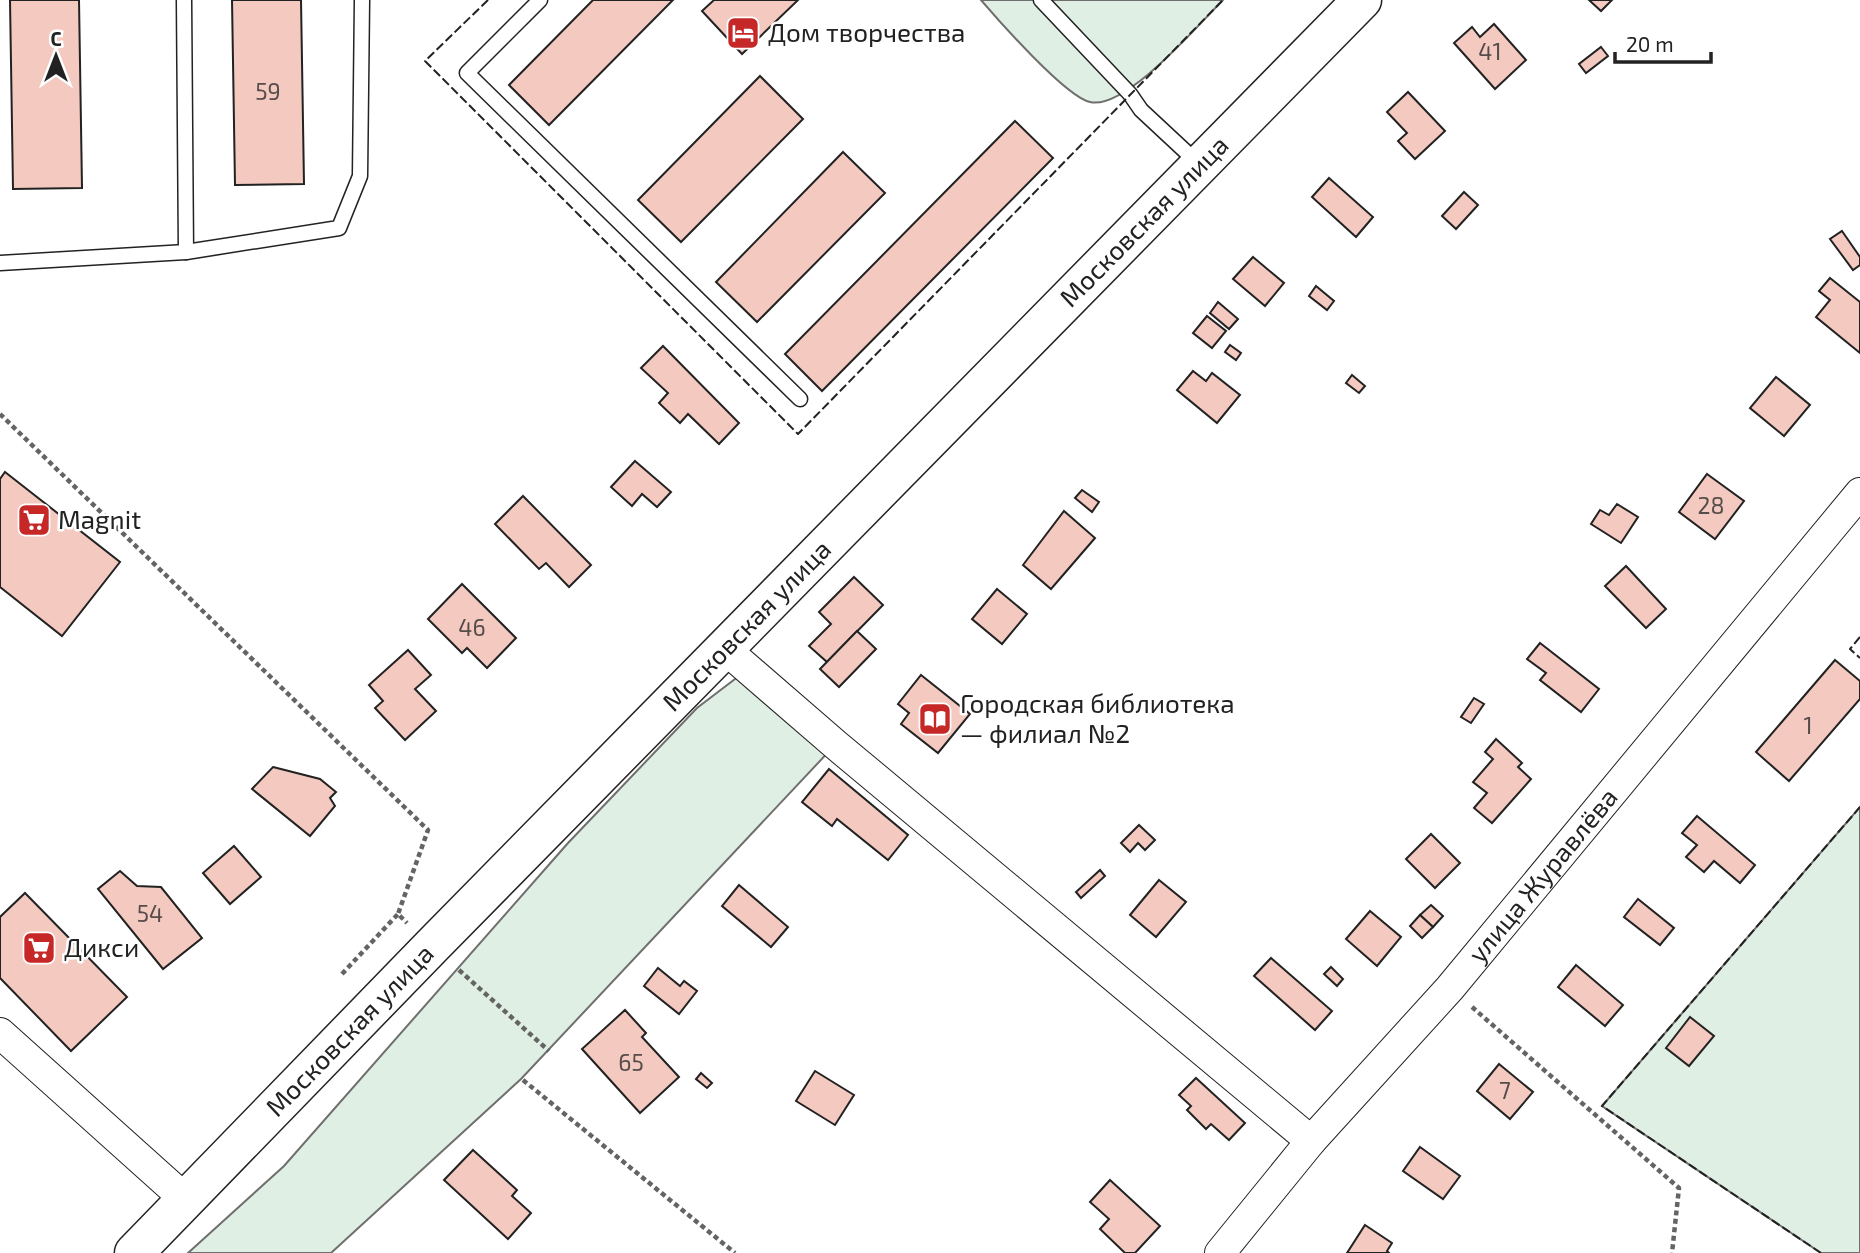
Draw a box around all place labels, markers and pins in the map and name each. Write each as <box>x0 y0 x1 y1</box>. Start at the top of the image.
hotel icon: Дом творчества <box>724 14 762 52</box>
place label: Дом творчества <box>768 16 965 47</box>
supermarket icon: Magnit <box>15 501 53 539</box>
place label: Magnit <box>58 503 141 534</box>
place label: Городская библиотека — филиал №2 <box>960 687 1235 748</box>
library icon: Городская библиотека — филиал №2 <box>916 700 954 738</box>
supermarket icon: Дикси <box>20 929 58 967</box>
place label: Дикси <box>64 931 139 962</box>

